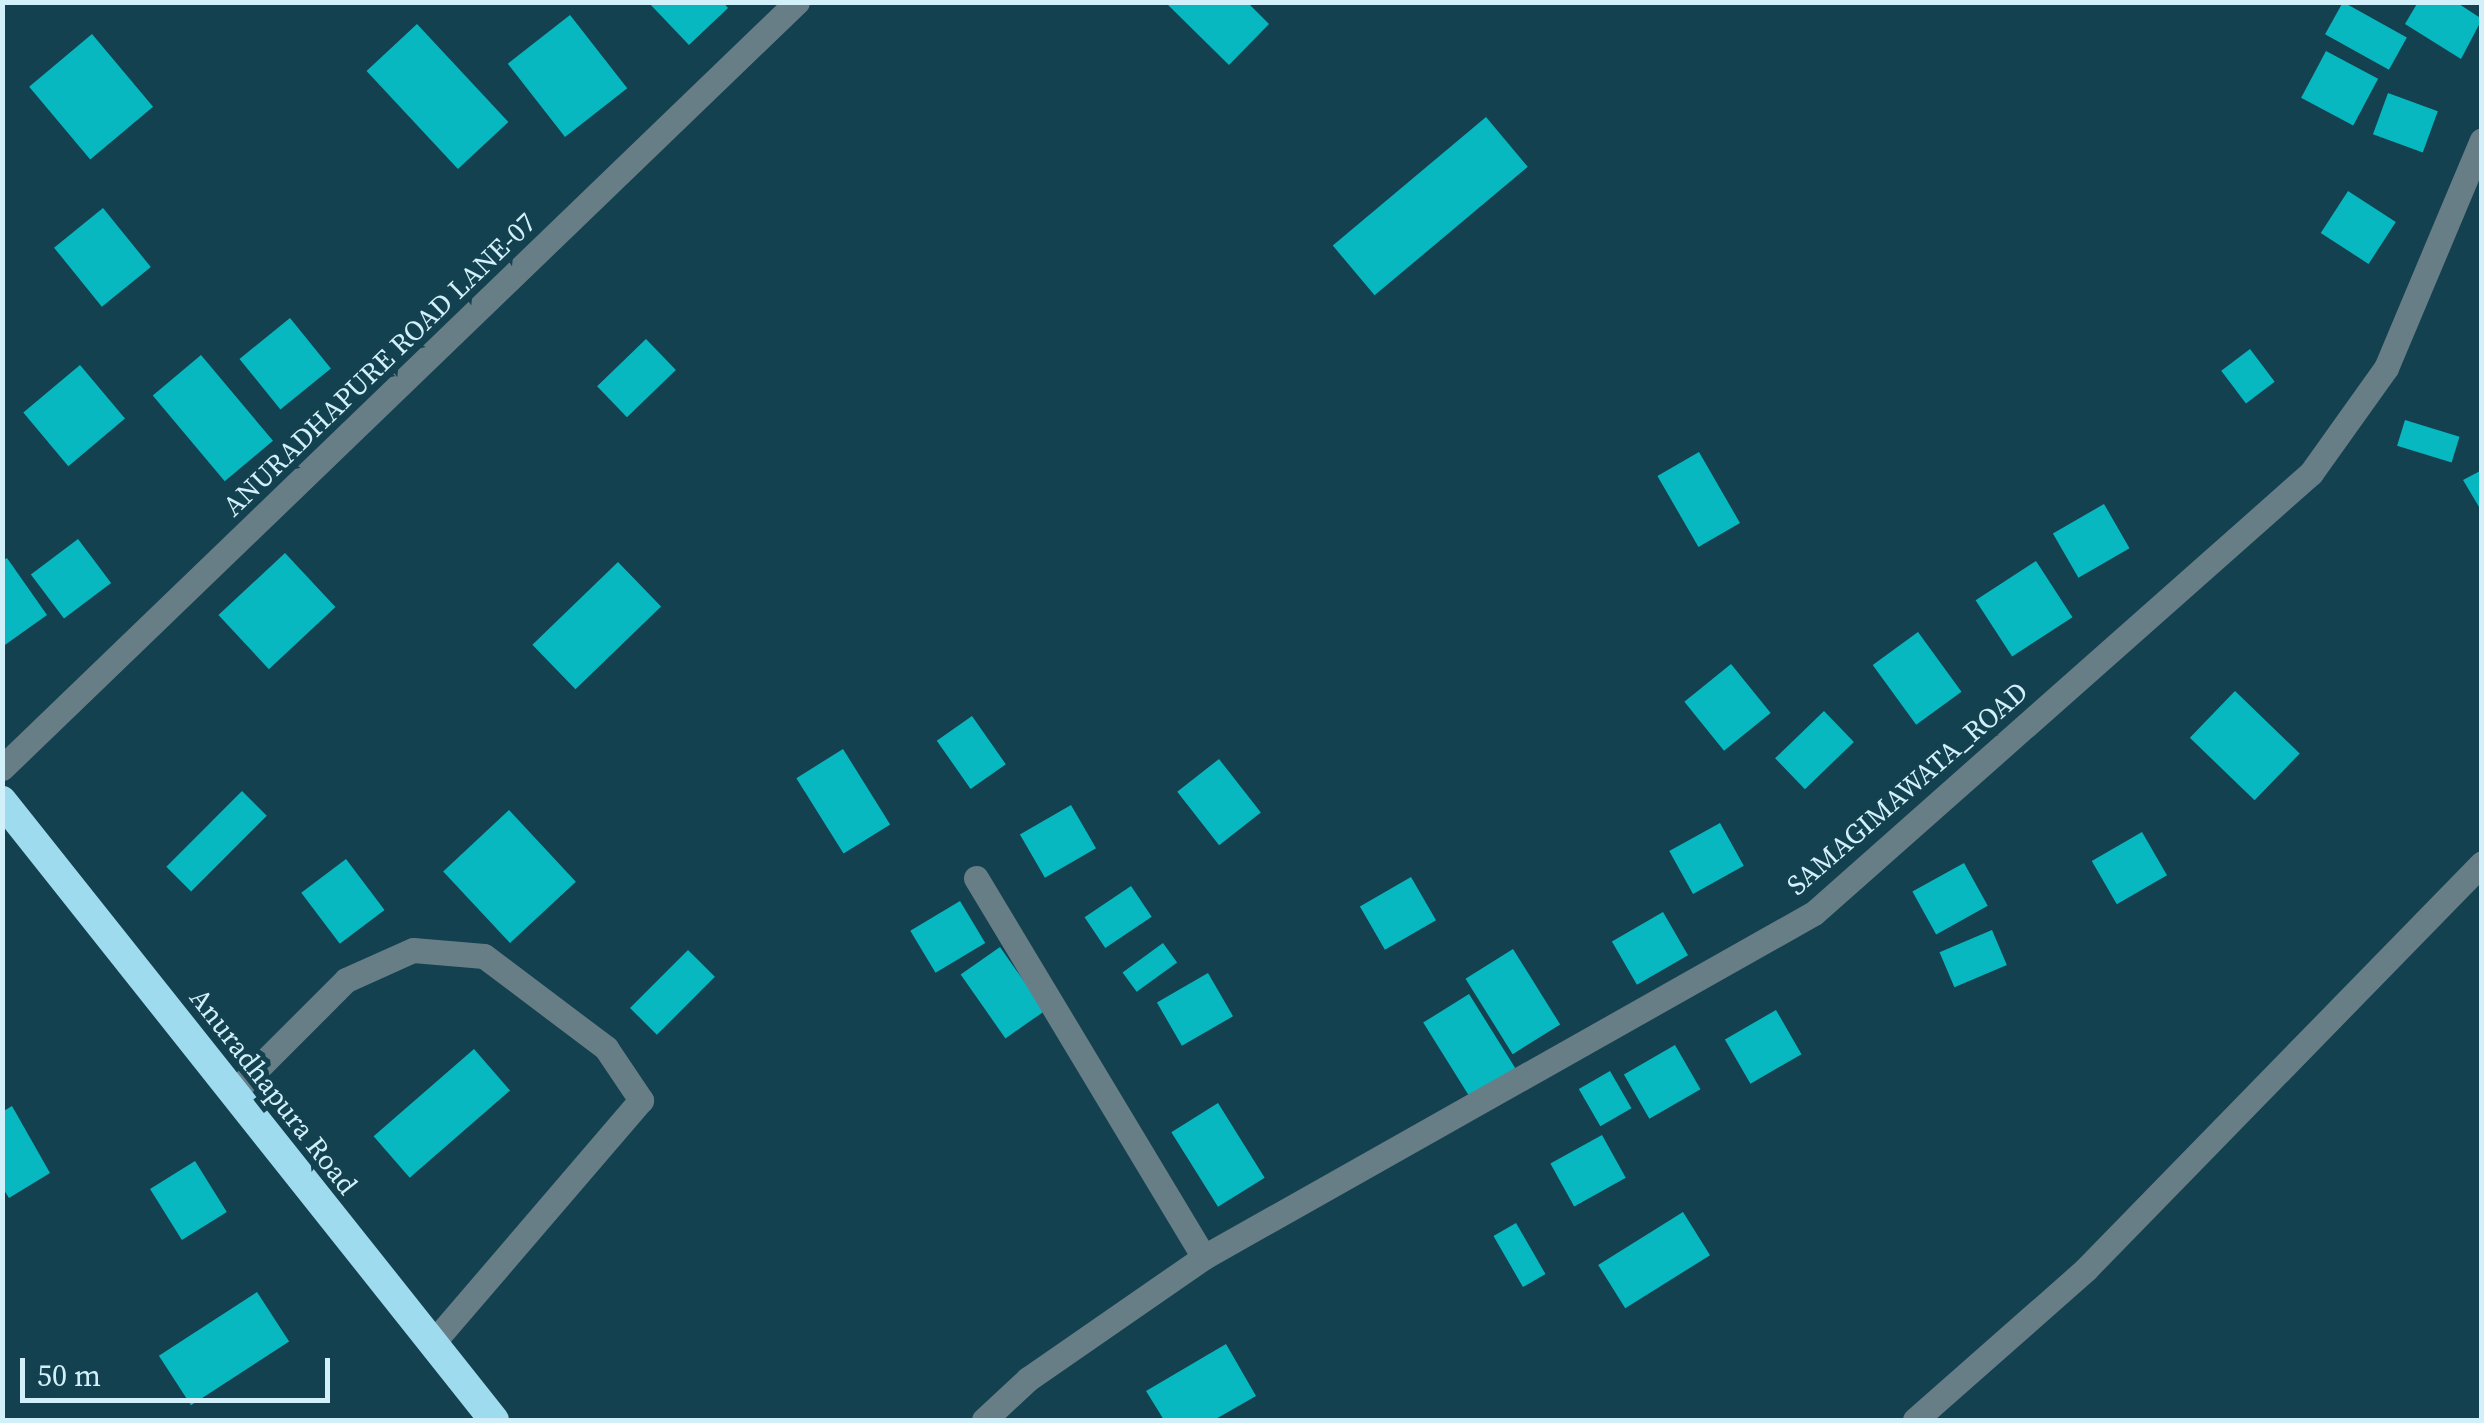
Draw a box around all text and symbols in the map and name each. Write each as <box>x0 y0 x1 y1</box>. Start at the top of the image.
street label: ANURADHAPURE ROAD LANE-07 <box>216 205 542 523</box>
street label: SAMAGIMAWATA_ROAD <box>1780 674 2034 902</box>
street label: Anuradhapura Road <box>183 981 365 1201</box>
scale bar <box>25 1338 335 1400</box>
text: 50 m <box>37 1355 101 1396</box>

